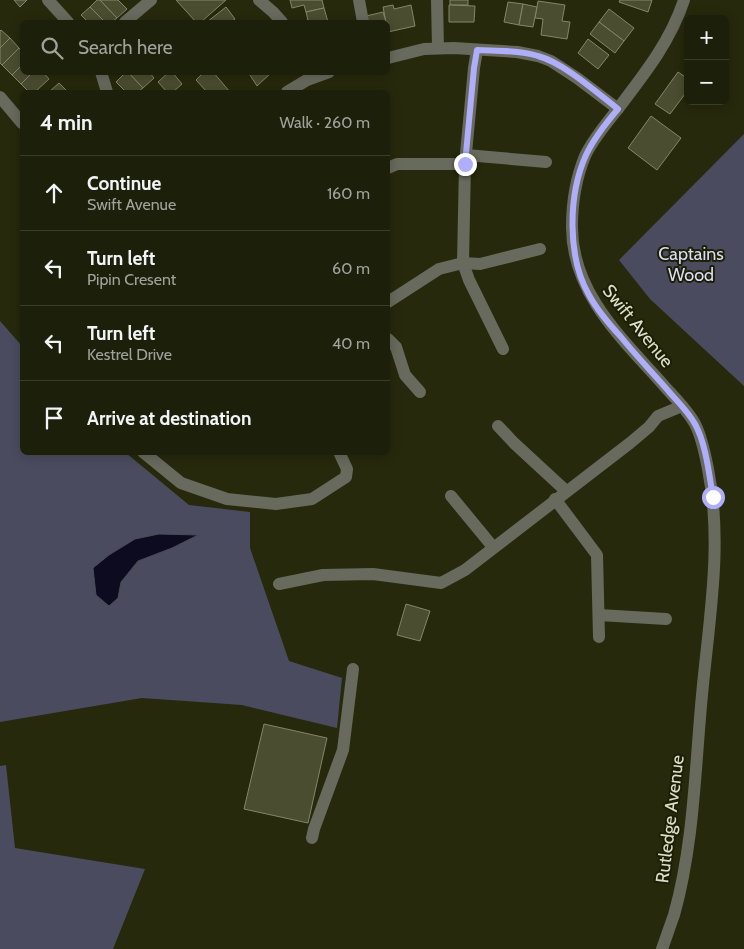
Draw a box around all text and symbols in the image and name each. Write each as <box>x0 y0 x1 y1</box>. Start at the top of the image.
map controls <box>684 15 729 105</box>
button: + <box>684 15 729 60</box>
search box <box>20 20 390 75</box>
icon: search <box>38 34 66 62</box>
text: Search here <box>78 36 172 59</box>
button: − <box>684 60 729 105</box>
text: 4 min <box>40 110 93 135</box>
text: Walk · 260 m <box>280 113 370 132</box>
route end <box>454 153 477 176</box>
text: Continue <box>87 172 161 195</box>
icon: ahead <box>40 179 68 207</box>
text: 160 m <box>327 184 370 203</box>
text: Swift Avenue <box>87 195 176 214</box>
park label: Captains Wood <box>658 243 724 286</box>
text: Turn left <box>87 247 155 270</box>
icon: left <box>40 254 68 282</box>
text: 60 m <box>332 259 370 278</box>
text: Pipin Cresent <box>87 270 176 289</box>
street label: Swift Avenue <box>598 280 678 372</box>
text: Turn left <box>87 322 155 345</box>
icon: left <box>40 329 68 357</box>
text: 40 m <box>332 334 370 353</box>
text: Kestrel Drive <box>87 345 172 364</box>
icon: arrive <box>40 404 68 432</box>
text: Arrive at destination <box>87 407 251 430</box>
route start <box>702 486 725 509</box>
street label: Rutledge Avenue <box>651 754 689 884</box>

